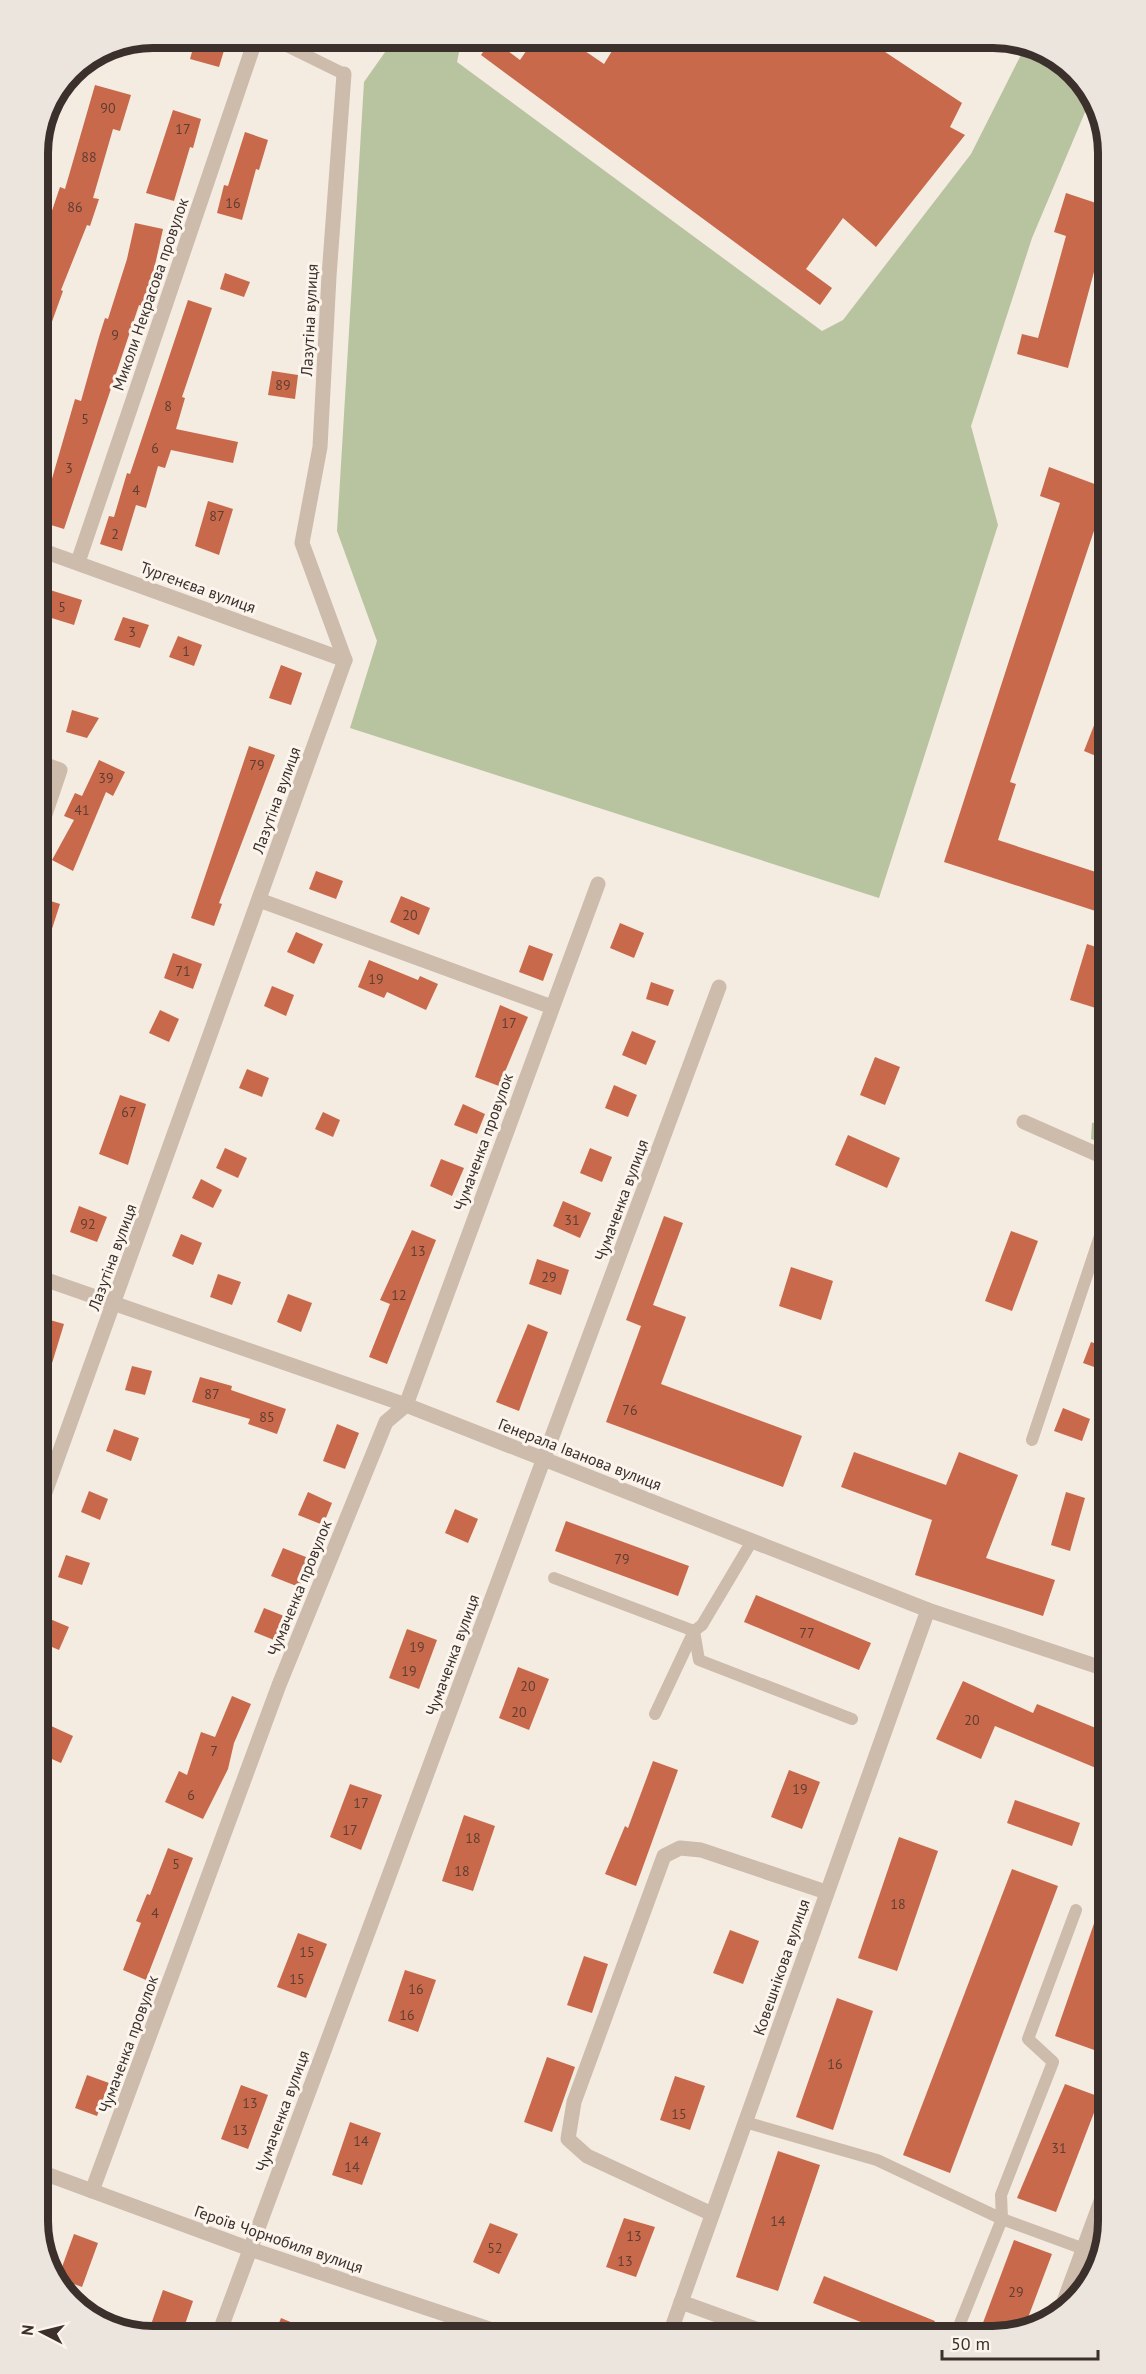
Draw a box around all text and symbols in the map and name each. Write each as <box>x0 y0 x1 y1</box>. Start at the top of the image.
house number: 90 <box>100 99 116 117</box>
house number: 17 <box>175 120 191 138</box>
house number: 88 <box>81 148 97 166</box>
house number: 16 <box>225 194 241 212</box>
street label: Миколи Некрасова провулок <box>108 195 193 393</box>
house number: 86 <box>67 198 83 216</box>
street label: Лазутіна вулиця <box>296 263 322 378</box>
house number: 9 <box>111 326 119 344</box>
house number: 89 <box>275 376 291 394</box>
house number: 8 <box>164 397 172 415</box>
house number: 5 <box>81 410 89 428</box>
house number: 6 <box>151 439 159 457</box>
house number: 3 <box>65 459 73 477</box>
house number: 4 <box>132 481 140 499</box>
house number: 87 <box>209 507 225 525</box>
house number: 2 <box>111 525 119 543</box>
street label: Тургенєва вулиця <box>138 557 258 617</box>
house number: 5 <box>58 598 66 616</box>
house number: 3 <box>128 623 136 641</box>
house number: 1 <box>182 642 190 660</box>
street label: Лазутіна вулиця <box>247 744 305 857</box>
house number: 79 <box>249 756 265 774</box>
house number: 39 <box>98 769 114 787</box>
house number: 41 <box>74 801 90 819</box>
house number: 20 <box>402 906 418 924</box>
house number: 71 <box>175 962 191 980</box>
house number: 19 <box>368 970 384 988</box>
house number: 17 <box>501 1014 517 1032</box>
street label: Чумаченка провулок <box>449 1070 517 1214</box>
house number: 67 <box>121 1103 137 1121</box>
street label: Чумаченка вулиця <box>590 1136 652 1264</box>
street label: Лазутіна вулиця <box>83 1201 141 1314</box>
house number: 31 <box>564 1211 580 1229</box>
house number: 92 <box>80 1215 96 1233</box>
house number: 13 <box>410 1242 426 1260</box>
house number: 29 <box>541 1268 557 1286</box>
house number: 12 <box>391 1286 407 1304</box>
house number: 87 <box>204 1385 220 1403</box>
house number: 76 <box>622 1401 638 1419</box>
house number: 85 <box>259 1408 275 1426</box>
street label: Генерала Іванова вулиця <box>495 1414 665 1494</box>
street label: Чумаченка провулок <box>263 1517 336 1659</box>
house number: 79 <box>614 1550 630 1568</box>
street label: Чумаченка вулиця <box>421 1591 483 1719</box>
house number: 77 <box>799 1624 815 1642</box>
house number: 19 <box>409 1638 425 1656</box>
house number: 19 <box>401 1662 417 1680</box>
house number: 20 <box>520 1677 536 1695</box>
house number: 20 <box>511 1703 527 1721</box>
house number: 20 <box>964 1711 980 1729</box>
house number: 7 <box>210 1742 218 1760</box>
house number: 19 <box>792 1780 808 1798</box>
house number: 6 <box>187 1786 195 1804</box>
house number: 17 <box>353 1794 369 1812</box>
house number: 17 <box>342 1821 358 1839</box>
house number: 18 <box>465 1829 481 1847</box>
house number: 5 <box>172 1855 180 1873</box>
house number: 18 <box>454 1862 470 1880</box>
house number: 18 <box>890 1895 906 1913</box>
street label: Ковешнікова вулиця <box>748 1896 814 2038</box>
house number: 4 <box>151 1904 159 1922</box>
house number: 15 <box>299 1943 315 1961</box>
house number: 15 <box>289 1970 305 1988</box>
street label: Чумаченка провулок <box>94 1972 162 2116</box>
house number: 16 <box>408 1980 424 1998</box>
house number: 16 <box>399 2006 415 2024</box>
street label: Чумаченка вулиця <box>251 2047 313 2175</box>
house number: 16 <box>827 2055 843 2073</box>
house number: 13 <box>242 2094 258 2112</box>
house number: 15 <box>671 2105 687 2123</box>
house number: 13 <box>232 2121 248 2139</box>
house number: 14 <box>353 2132 369 2150</box>
house number: 31 <box>1051 2139 1067 2157</box>
house number: 14 <box>344 2158 360 2176</box>
street label: Героїв Чорнобиля вулиця <box>192 2201 366 2277</box>
house number: 14 <box>770 2212 786 2230</box>
house number: 13 <box>626 2227 642 2245</box>
house number: 52 <box>487 2239 503 2257</box>
house number: 13 <box>617 2252 633 2270</box>
house number: 29 <box>1008 2283 1024 2301</box>
north arrow <box>12 2302 72 2362</box>
scale bar <box>942 2323 1098 2361</box>
text: N <box>17 2324 38 2337</box>
text: 50 m <box>951 2332 990 2355</box>

